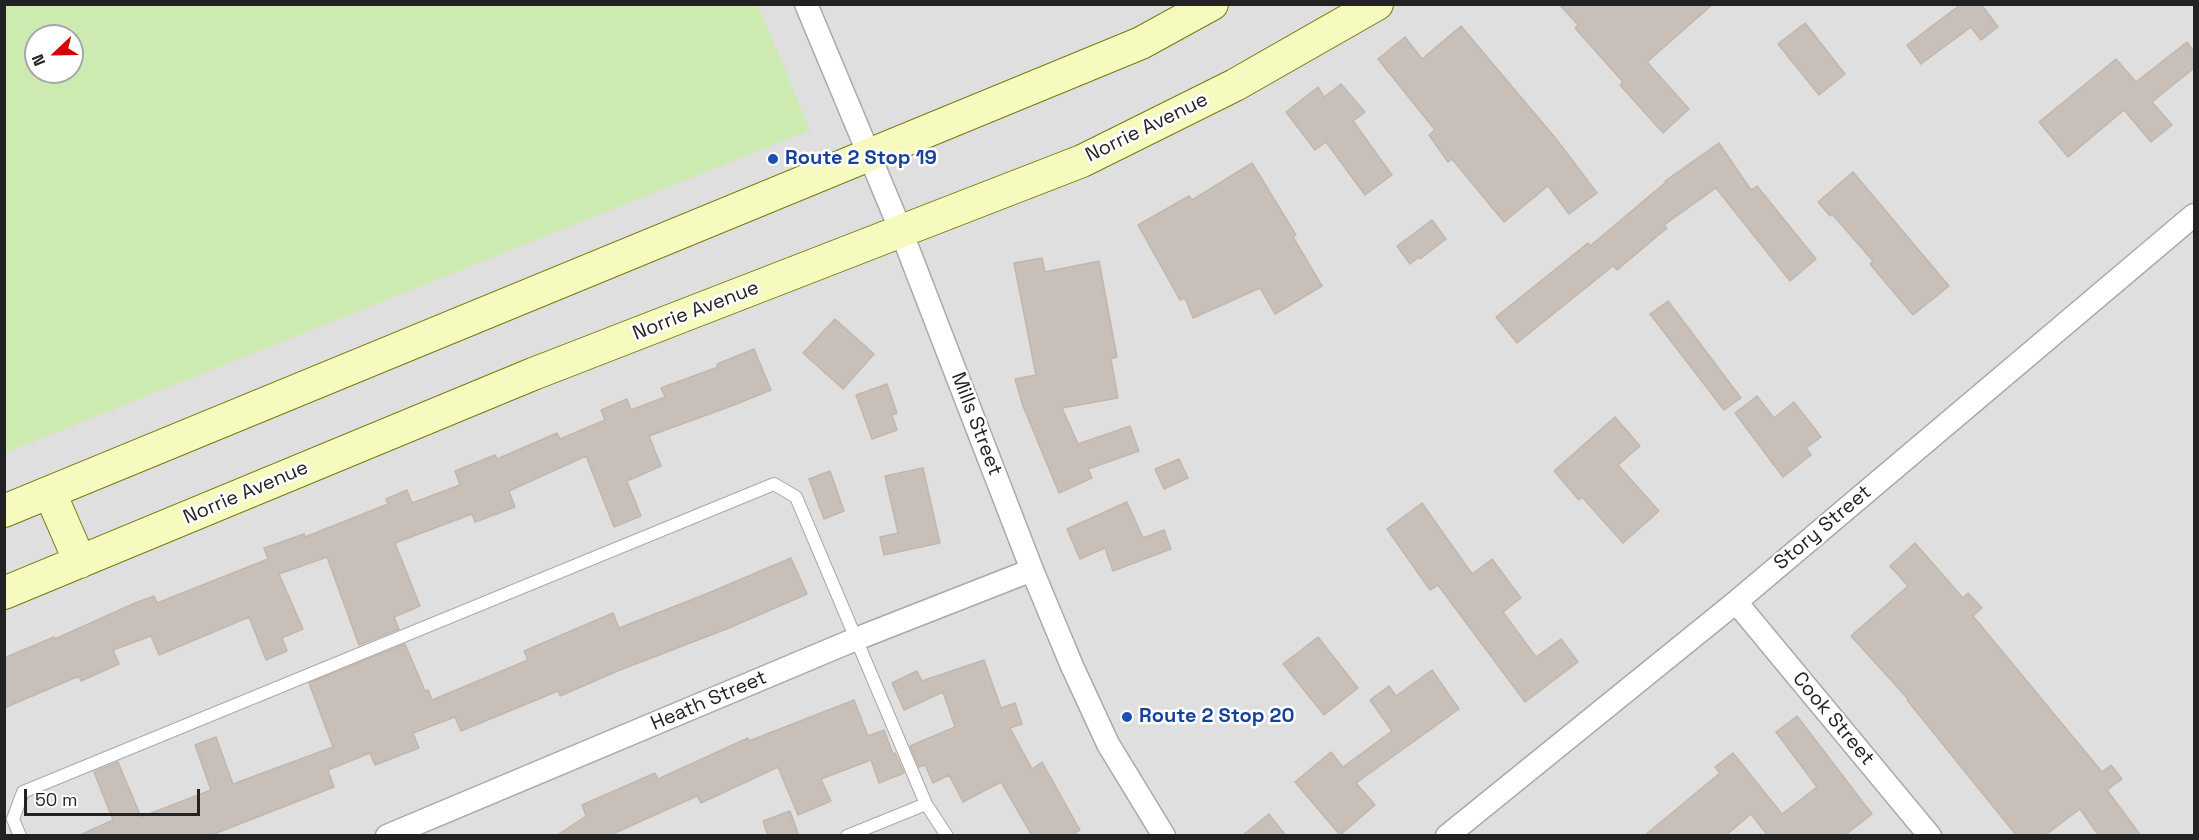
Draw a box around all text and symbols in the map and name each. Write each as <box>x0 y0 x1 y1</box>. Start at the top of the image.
north arrow <box>24 24 84 84</box>
text: N <box>27 51 50 69</box>
street label: Norrie Avenue <box>1082 88 1212 168</box>
place label: Route 2 Stop 19 <box>785 147 937 171</box>
marker: Route 2 Stop 19 <box>766 152 780 166</box>
street label: Norrie Avenue <box>630 276 762 346</box>
street label: Mills Street <box>945 369 1007 479</box>
street label: Norrie Avenue <box>180 456 312 530</box>
street label: Story Street <box>1770 480 1876 576</box>
street label: Heath Street <box>647 666 771 736</box>
street label: Cook Street <box>1787 667 1879 771</box>
place label: Route 2 Stop 20 <box>1139 705 1294 729</box>
marker: Route 2 Stop 20 <box>1120 710 1134 724</box>
scale bar <box>27 777 202 815</box>
text: 50 m <box>35 788 77 811</box>

